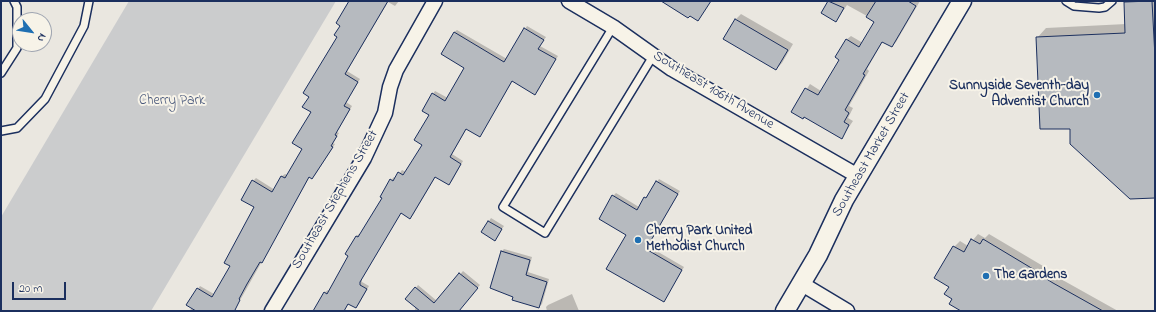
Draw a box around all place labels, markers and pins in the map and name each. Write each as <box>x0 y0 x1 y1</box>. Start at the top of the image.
place label: Sunnyside Seventh-day Adventist Church <box>949 79 1089 112</box>
marker: Sunnyside Seventh-day Adventist Church <box>1092 90 1102 100</box>
place label: Cherry Park United Methodist Church <box>646 224 752 256</box>
marker: Cherry Park United Methodist Church <box>633 235 643 245</box>
place label: The Gardens <box>994 268 1067 284</box>
marker: The Gardens <box>981 271 991 281</box>

